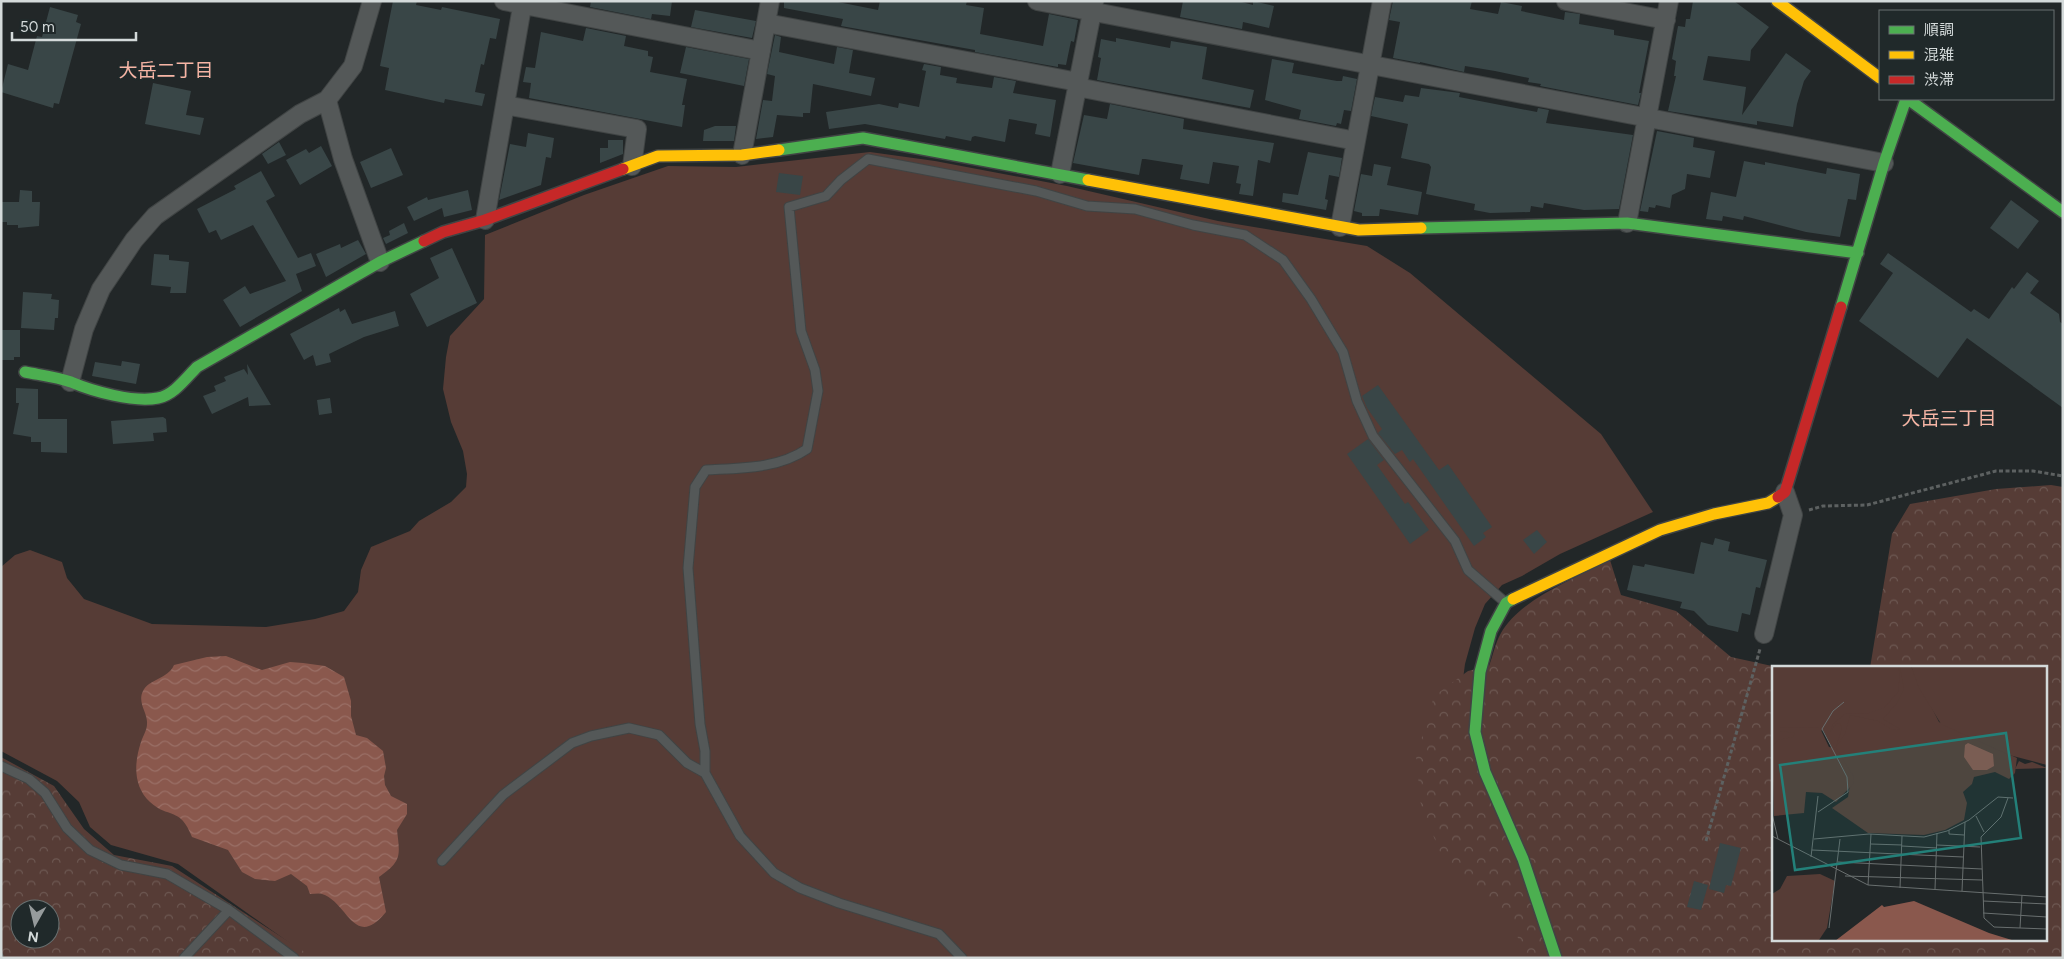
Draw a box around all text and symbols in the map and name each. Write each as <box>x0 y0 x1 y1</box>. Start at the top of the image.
scale bar <box>12 10 136 42</box>
legend <box>1879 10 2054 100</box>
text: 50 m <box>20 18 55 36</box>
text: 順調 <box>1924 21 1954 39</box>
text: 混雑 <box>1924 46 1954 64</box>
district label: 大岳二丁目 <box>118 59 214 82</box>
text: 渋滞 <box>1924 71 1954 89</box>
district label: 大岳三丁目 <box>1901 407 1997 430</box>
inset map <box>1772 666 2046 942</box>
north arrow <box>10 899 60 949</box>
text: N <box>27 927 40 946</box>

